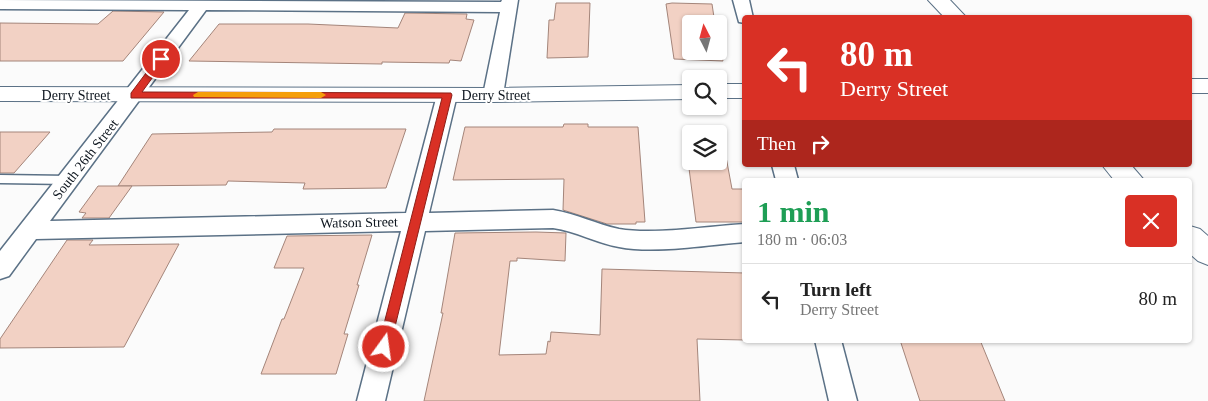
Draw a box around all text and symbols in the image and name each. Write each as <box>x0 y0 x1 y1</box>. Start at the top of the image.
north arrow <box>682 15 728 60</box>
map controls <box>682 15 727 170</box>
icon: left <box>757 35 822 100</box>
text: 80 m <box>840 35 913 74</box>
pin <box>140 38 182 80</box>
icon: arrive <box>147 45 175 73</box>
button: search <box>682 70 727 115</box>
text: Derry Street <box>840 76 948 101</box>
street label: Derry Street <box>42 88 111 103</box>
street label: Derry Street <box>462 88 531 103</box>
street label: South 26th Street <box>50 116 121 202</box>
button: layers <box>682 125 727 170</box>
icon: right <box>806 130 834 158</box>
text: Then <box>757 133 796 154</box>
text: 1 min <box>757 195 830 228</box>
button: close <box>1125 195 1177 247</box>
street label: Watson Street <box>320 214 398 231</box>
text: 180 m · 06:03 <box>757 231 847 248</box>
text: Turn left <box>800 279 872 300</box>
icon: left <box>757 285 785 313</box>
text: 80 m <box>1138 288 1177 309</box>
text: Derry Street <box>800 301 879 318</box>
position arrow <box>357 320 409 372</box>

